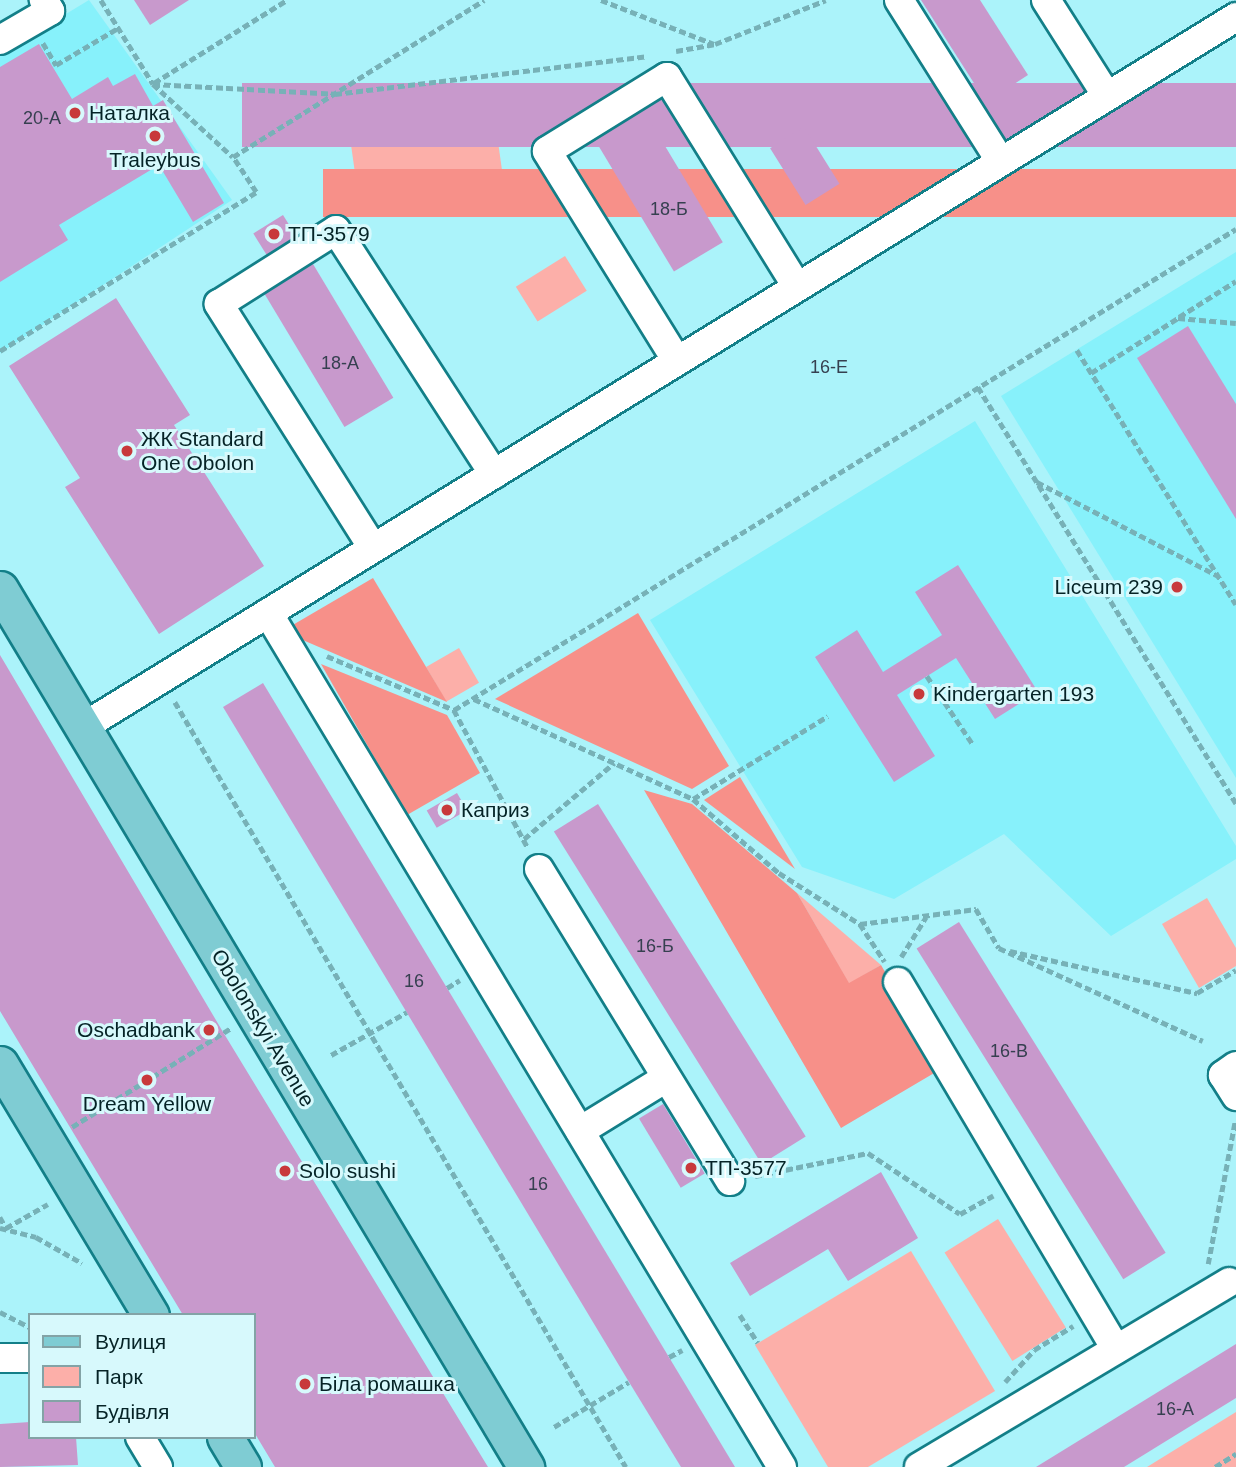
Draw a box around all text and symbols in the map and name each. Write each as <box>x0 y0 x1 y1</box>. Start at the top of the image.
place label: Наталка <box>89 100 170 126</box>
marker: Наталка <box>67 105 83 121</box>
house number: 20-А <box>23 107 61 129</box>
marker: Traleybus <box>147 128 163 144</box>
place label: Traleybus <box>109 147 201 173</box>
house number: 18-Б <box>650 198 688 220</box>
place label: ТП-3579 <box>288 221 370 247</box>
marker: ТП-3579 <box>266 226 282 242</box>
house number: 18-А <box>321 352 359 374</box>
house number: 16-Е <box>810 356 848 378</box>
place label: ЖК Standard One Obolon <box>141 426 264 476</box>
marker: ЖК Standard One Obolon <box>119 443 135 459</box>
place label: Liceum 239 <box>1054 574 1163 600</box>
marker: Liceum 239 <box>1169 579 1185 595</box>
place label: Kindergarten 193 <box>933 681 1094 707</box>
marker: Kindergarten 193 <box>911 686 927 702</box>
place label: Каприз <box>461 797 529 823</box>
marker: Каприз <box>439 802 455 818</box>
house number: 16-Б <box>636 935 674 957</box>
street label: Obolonskyi Avenue <box>206 944 320 1112</box>
house number: 16 <box>404 970 424 992</box>
place label: Oschadbank <box>77 1017 195 1043</box>
marker: Oschadbank <box>201 1022 217 1038</box>
house number: 16-В <box>990 1040 1028 1062</box>
marker: Dream Yellow <box>139 1072 155 1088</box>
place label: Dream Yellow <box>83 1091 211 1117</box>
place label: ТП-3577 <box>705 1155 787 1181</box>
place label: Solo sushi <box>299 1158 396 1184</box>
marker: ТП-3577 <box>683 1160 699 1176</box>
marker: Solo sushi <box>277 1163 293 1179</box>
house number: 16 <box>528 1173 548 1195</box>
legend <box>28 1313 256 1439</box>
text: Вулиця <box>95 1330 166 1353</box>
text: Парк <box>95 1365 143 1388</box>
place label: Біла ромашка <box>319 1371 455 1397</box>
marker: Біла ромашка <box>297 1376 313 1392</box>
house number: 16-А <box>1156 1398 1194 1420</box>
text: Будівля <box>95 1400 169 1423</box>

